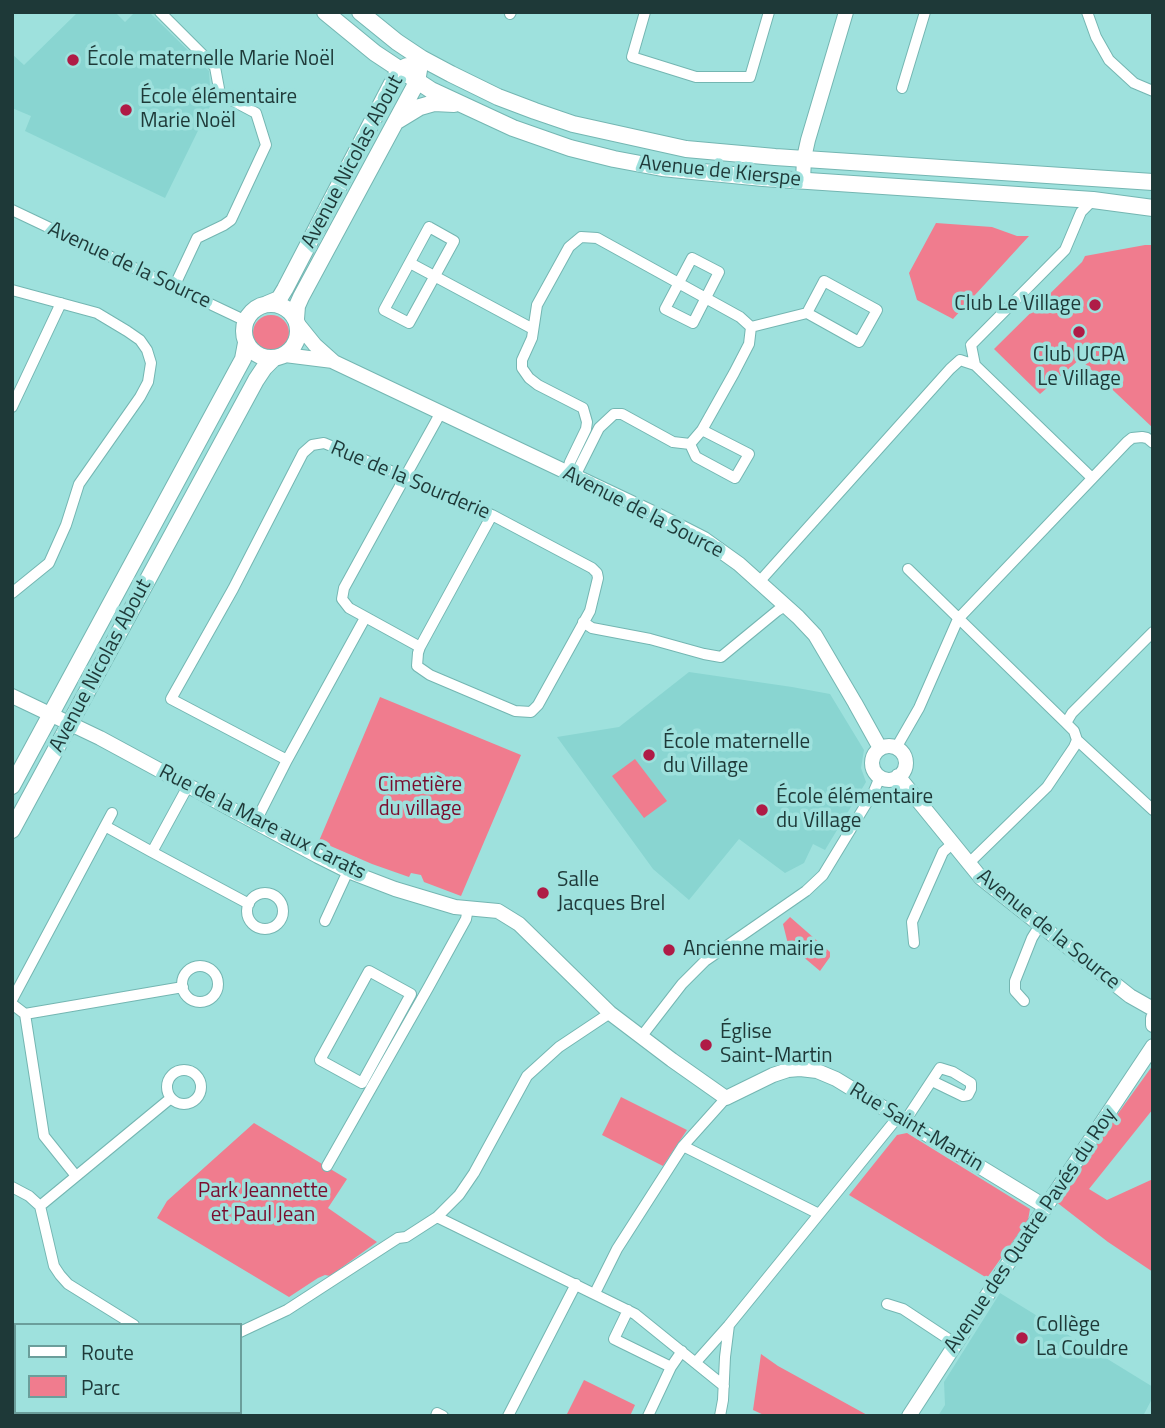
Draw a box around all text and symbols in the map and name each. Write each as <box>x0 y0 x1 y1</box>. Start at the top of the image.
place label: École maternelle Marie Noël <box>87 47 335 73</box>
marker: École maternelle Marie Noël <box>65 52 81 68</box>
street label: Avenue Nicolas About <box>297 71 409 253</box>
place label: École élémentaire Marie Noël <box>140 85 297 135</box>
marker: École élémentaire Marie Noël <box>118 102 134 118</box>
street label: Avenue de Kierspe <box>638 151 802 193</box>
street label: Avenue de la Source <box>43 217 215 315</box>
place label: Club Le Village <box>954 292 1081 318</box>
marker: Club Le Village <box>1087 297 1103 313</box>
marker: Club UCPA Le Village <box>1071 324 1087 340</box>
place label: Club UCPA Le Village <box>1033 343 1125 393</box>
street label: Rue de la Sourderie <box>327 436 493 526</box>
street label: Avenue de la Source <box>558 462 728 564</box>
street label: Avenue Nicolas About <box>45 575 157 757</box>
place label: École maternelle du Village <box>663 730 810 780</box>
marker: École maternelle du Village <box>641 747 657 763</box>
street label: Rue de la Mare aux Carats <box>154 760 370 886</box>
park label: Cimetière du village <box>378 773 462 823</box>
place label: École élémentaire du Village <box>776 785 933 835</box>
marker: École élémentaire du Village <box>754 802 770 818</box>
street label: Avenue de la Source <box>971 865 1125 995</box>
place label: Salle Jacques Brel <box>557 868 665 918</box>
marker: Salle Jacques Brel <box>535 885 551 901</box>
place label: Ancienne mairie <box>683 937 824 963</box>
marker: Ancienne mairie <box>661 942 677 958</box>
place label: Église Saint-Martin <box>720 1020 832 1070</box>
marker: Église Saint-Martin <box>698 1037 714 1053</box>
street label: Rue Saint-Martin <box>844 1078 988 1178</box>
street label: Avenue des Quatre Pavés du Roy <box>939 1104 1123 1358</box>
park label: Park Jeannette et Paul Jean <box>198 1179 328 1229</box>
place label: Collège La Couldre <box>1036 1313 1128 1363</box>
legend <box>14 1323 242 1414</box>
marker: Collège La Couldre <box>1014 1330 1030 1346</box>
text: Route <box>81 1336 134 1368</box>
text: Parc <box>81 1371 120 1403</box>

